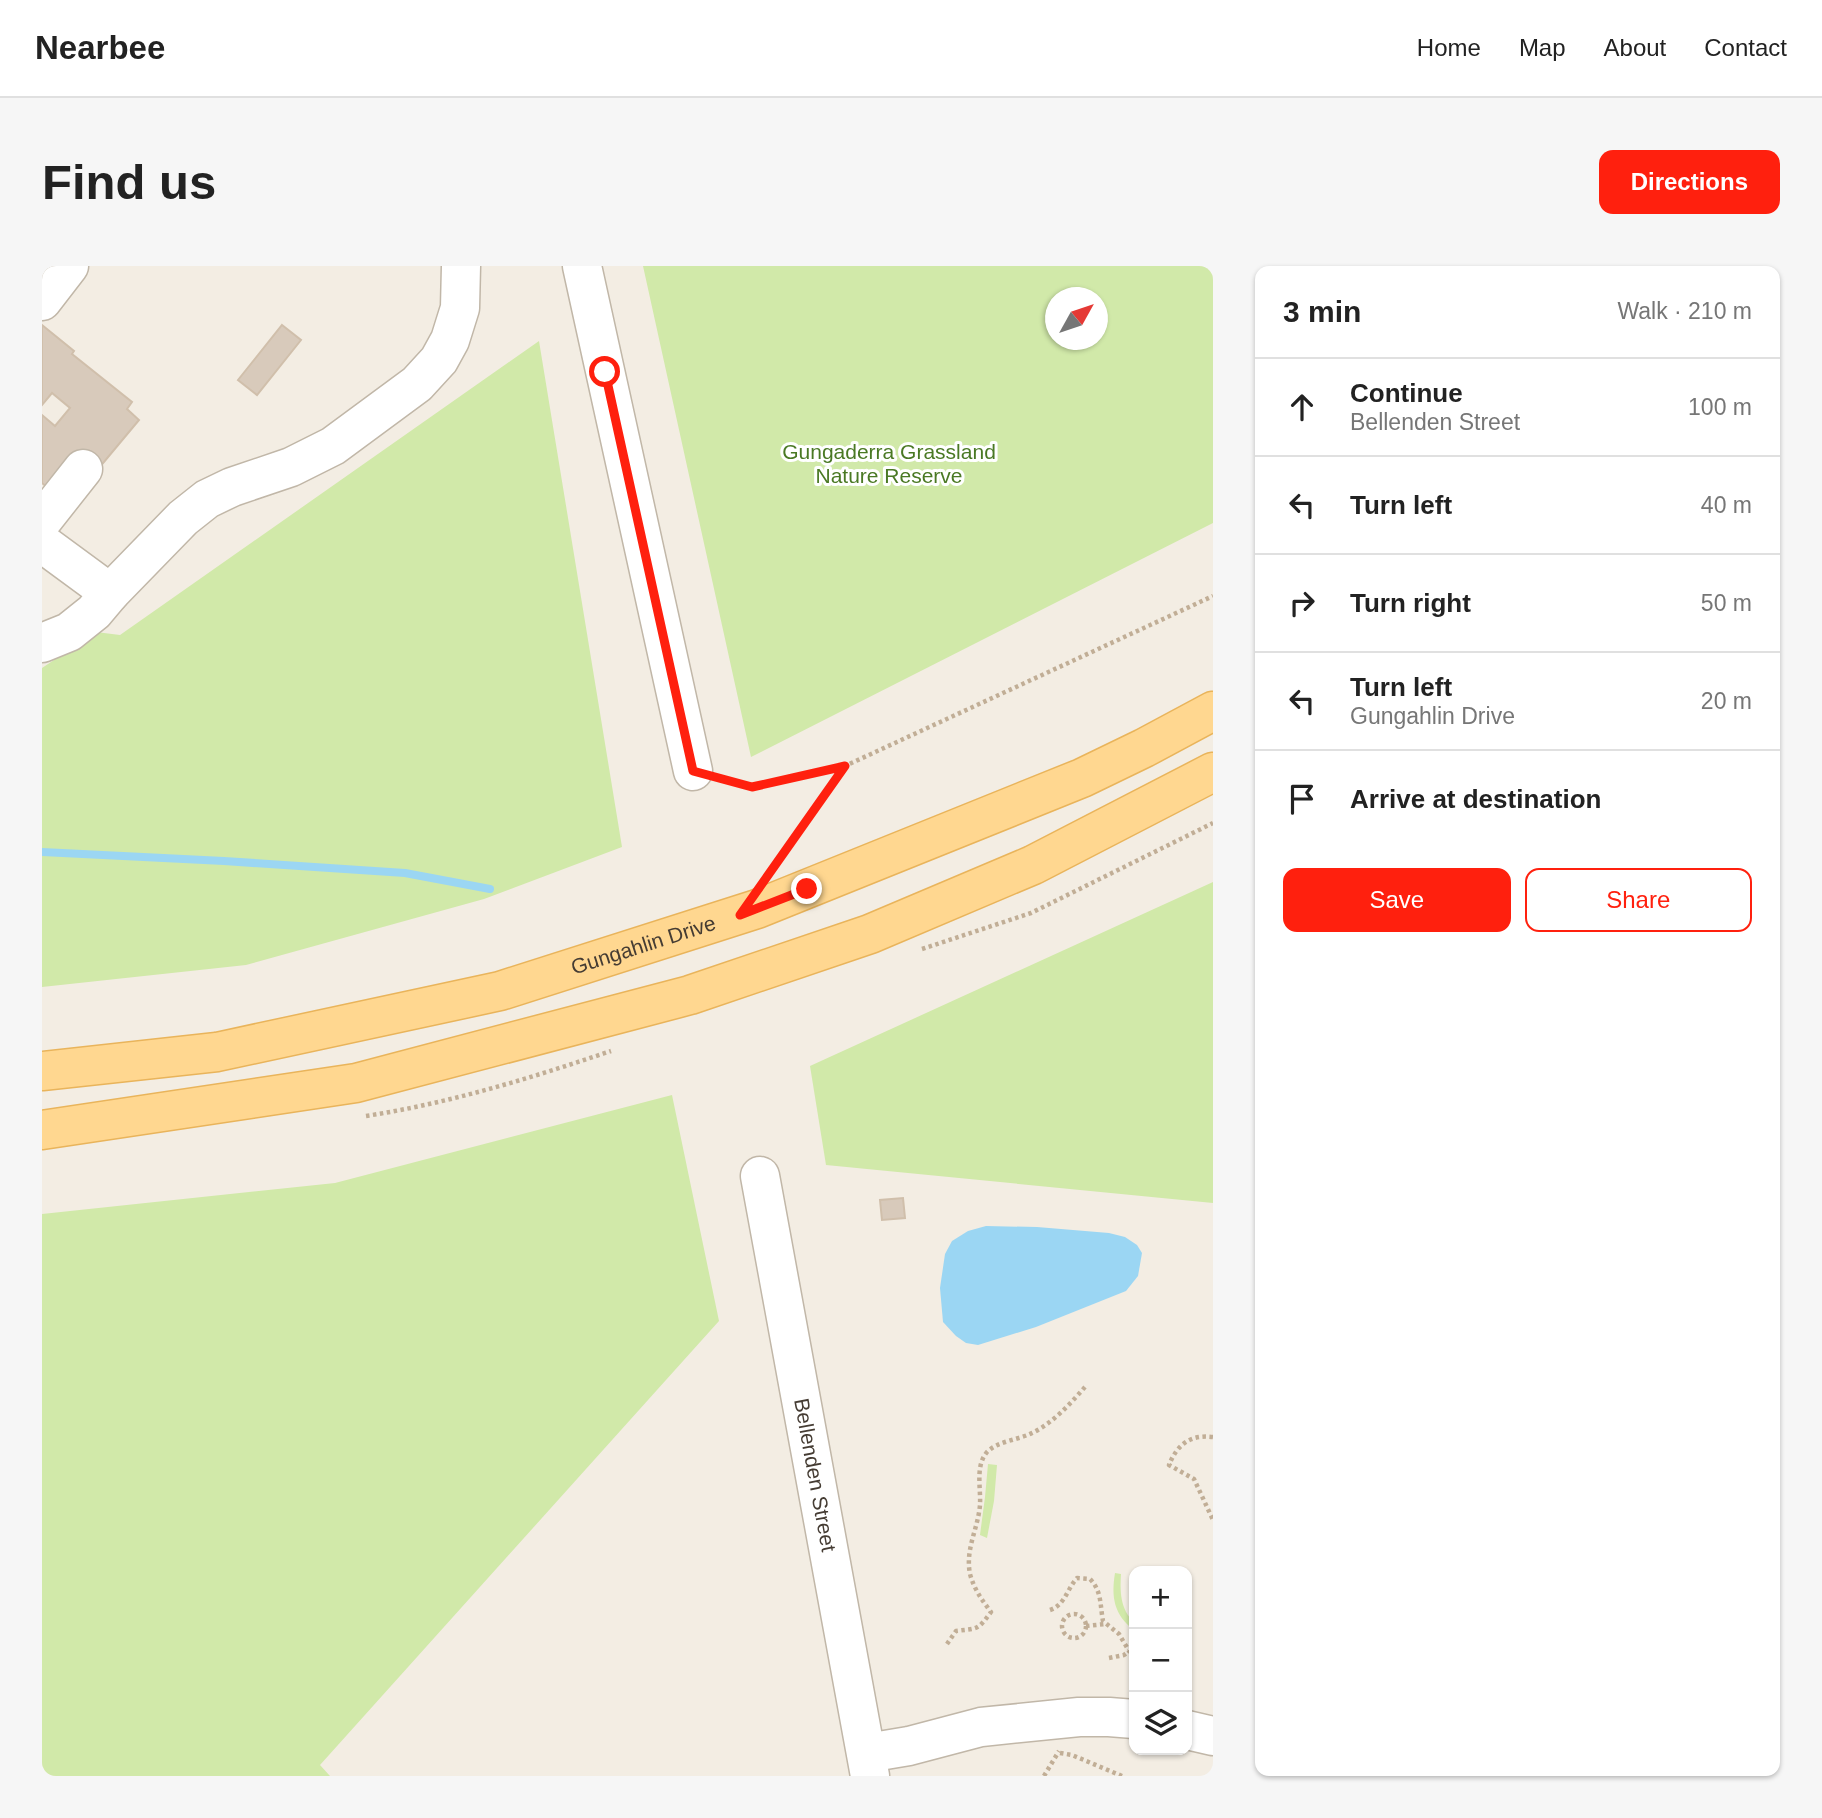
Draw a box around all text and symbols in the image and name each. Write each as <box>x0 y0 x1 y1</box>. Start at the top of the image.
text: Nearbee <box>35 29 165 66</box>
text: Home <box>1417 34 1481 61</box>
text: Map <box>1519 34 1566 61</box>
text: About <box>1604 34 1666 61</box>
text: Contact <box>1704 34 1787 61</box>
button: Directions <box>1599 150 1780 214</box>
text: Find us <box>42 155 216 209</box>
north arrow <box>1045 287 1108 350</box>
text: 3 min <box>1283 295 1361 328</box>
text: Walk · 210 m <box>1617 298 1752 324</box>
route start <box>589 356 620 387</box>
text: Continue <box>1350 378 1463 408</box>
icon: ahead <box>1283 388 1321 426</box>
text: 100 m <box>1688 394 1752 420</box>
text: Bellenden Street <box>1350 409 1520 435</box>
park label: Gungaderra Grassland Nature Reserve <box>782 440 996 487</box>
icon: left <box>1283 486 1321 524</box>
text: Turn left <box>1350 490 1452 520</box>
text: 40 m <box>1701 492 1752 518</box>
icon: right <box>1283 584 1321 622</box>
text: Turn right <box>1350 588 1471 618</box>
text: 50 m <box>1701 590 1752 616</box>
text: Turn left <box>1350 672 1452 702</box>
icon: left <box>1283 682 1321 720</box>
text: 20 m <box>1701 688 1752 714</box>
text: Gungahlin Drive <box>1350 703 1515 729</box>
icon: arrive <box>1283 780 1321 818</box>
text: Arrive at destination <box>1350 784 1601 814</box>
button: Save <box>1283 868 1511 932</box>
button: Share <box>1525 868 1752 932</box>
route end <box>791 873 822 904</box>
street label: Gungahlin Drive <box>568 911 718 979</box>
street label: Bellenden Street <box>790 1396 841 1554</box>
map controls <box>1129 1566 1192 1755</box>
button: + <box>1129 1566 1192 1629</box>
button: − <box>1129 1629 1192 1692</box>
button: layers <box>1129 1692 1192 1755</box>

